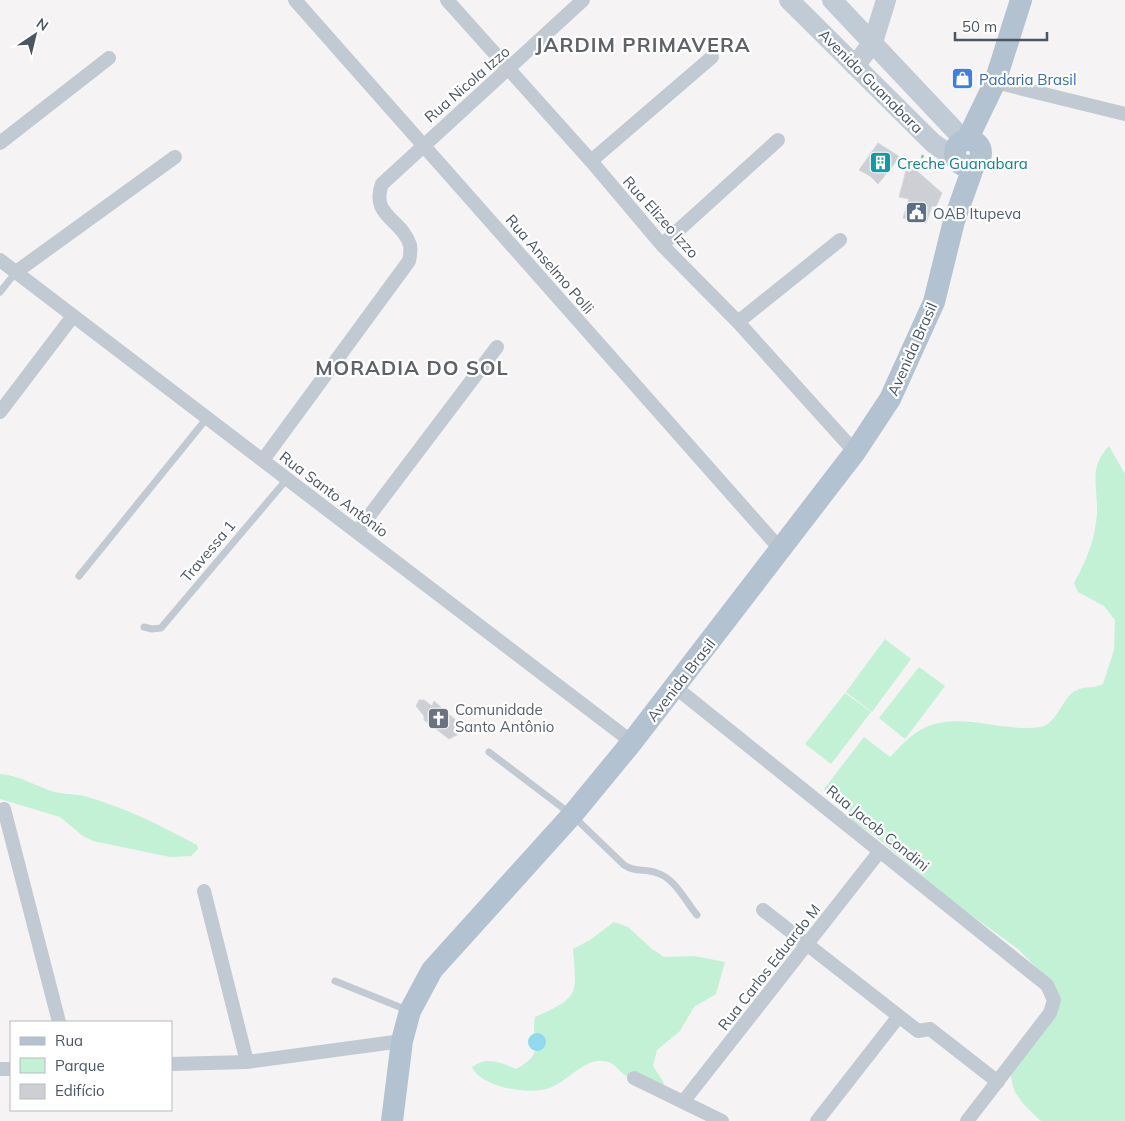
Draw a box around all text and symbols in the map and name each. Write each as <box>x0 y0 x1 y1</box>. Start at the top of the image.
north arrow <box>10 10 60 60</box>
scale bar <box>955 10 1048 42</box>
text: N <box>33 14 52 35</box>
text: 50 m <box>962 17 997 36</box>
street label: Avenida Guanabara <box>815 25 927 137</box>
district label: JARDIM PRIMAVERA <box>535 32 751 57</box>
street label: Rua Nicola Izzo <box>420 42 514 126</box>
shop icon: Padaria Brasil <box>951 67 975 91</box>
place label: Padaria Brasil <box>979 70 1077 89</box>
building icon: Creche Guanabara <box>869 151 893 175</box>
place label: Creche Guanabara <box>897 154 1028 173</box>
street label: Rua Elizeo Izzo <box>619 172 703 262</box>
public building icon: OAB Itupeva <box>905 201 929 225</box>
place label: OAB Itupeva <box>933 204 1021 223</box>
street label: Rua Anselmo Polli <box>502 210 598 318</box>
street label: Avenida Brasil <box>883 299 941 399</box>
district label: MORADIA DO SOL <box>315 355 509 380</box>
street label: Rua Santo Antônio <box>276 447 392 541</box>
street label: Travessa 1 <box>177 516 239 586</box>
street label: Avenida Brasil <box>643 635 719 725</box>
place label: Comunidade Santo Antônio <box>455 700 554 736</box>
church icon: Comunidade Santo Antônio <box>427 706 451 730</box>
street label: Rua Jacob Condini <box>823 781 933 875</box>
street label: Rua Carlos Eduardo M <box>714 900 824 1034</box>
legend <box>10 1021 172 1111</box>
text: Rua <box>55 1031 83 1050</box>
text: Parque <box>55 1056 105 1075</box>
text: Edifício <box>55 1081 105 1100</box>

